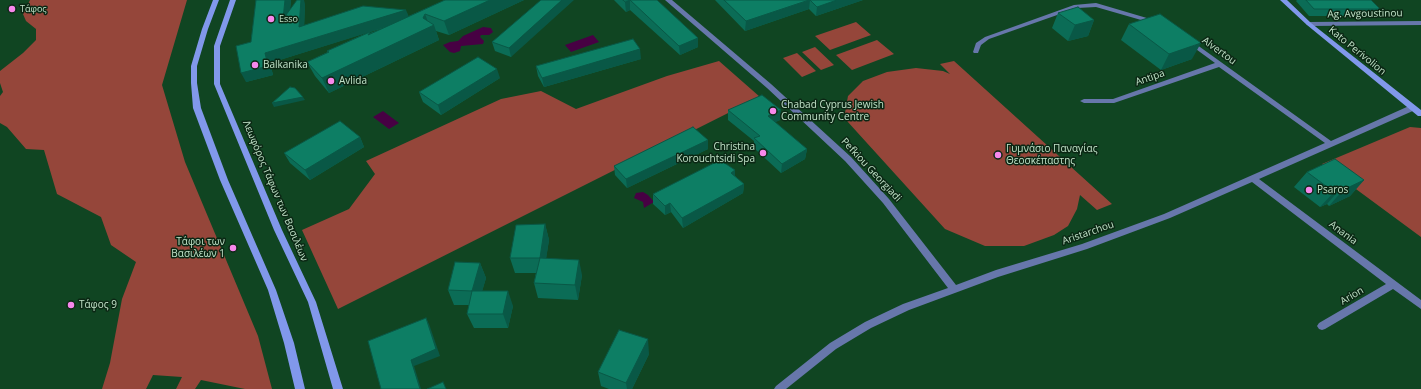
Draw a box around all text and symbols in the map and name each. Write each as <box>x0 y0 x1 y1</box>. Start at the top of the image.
marker: Τάφος <box>7 4 17 14</box>
place label: Τάφος <box>20 4 47 14</box>
street label: Ag. Avgoustinou <box>1327 7 1403 21</box>
marker: Esso <box>266 14 276 24</box>
place label: Esso <box>279 14 298 24</box>
street label: Kato Perivolion <box>1326 24 1388 78</box>
street label: Alvertou <box>1200 35 1238 67</box>
place label: Balkanika <box>263 59 308 71</box>
marker: Balkanika <box>250 60 260 70</box>
street label: Antipa <box>1134 67 1166 89</box>
place label: Avlida <box>339 75 367 87</box>
marker: Avlida <box>326 76 336 86</box>
place label: Chabad Cyprus Jewish Community Centre <box>781 99 884 122</box>
marker: Chabad Cyprus Jewish Community Centre <box>768 106 778 116</box>
street label: Λεωφόρος Τάφων των Βασιλέων <box>240 119 310 263</box>
street label: Pefkiou Georgiadi <box>838 136 904 204</box>
place label: Christina Korouchtsidi Spa <box>676 141 755 164</box>
place label: Γυμνάσιο Παναγίας Θεοσκέπαστης <box>1006 143 1097 166</box>
marker: Christina Korouchtsidi Spa <box>758 148 768 158</box>
marker: Γυμνάσιο Παναγίας Θεοσκέπαστης <box>993 150 1003 160</box>
place label: Psaros <box>1317 184 1348 196</box>
marker: Psaros <box>1304 185 1314 195</box>
street label: Aristarchou <box>1061 219 1115 247</box>
street label: Anania <box>1327 219 1359 247</box>
place label: Τάφοι των Βασιλέων 1 <box>171 236 225 260</box>
marker: Τάφοι των Βασιλέων 1 <box>228 243 238 253</box>
street label: Arion <box>1338 284 1366 308</box>
place label: Τάφος 9 <box>79 299 117 311</box>
marker: Τάφος 9 <box>66 300 76 310</box>

